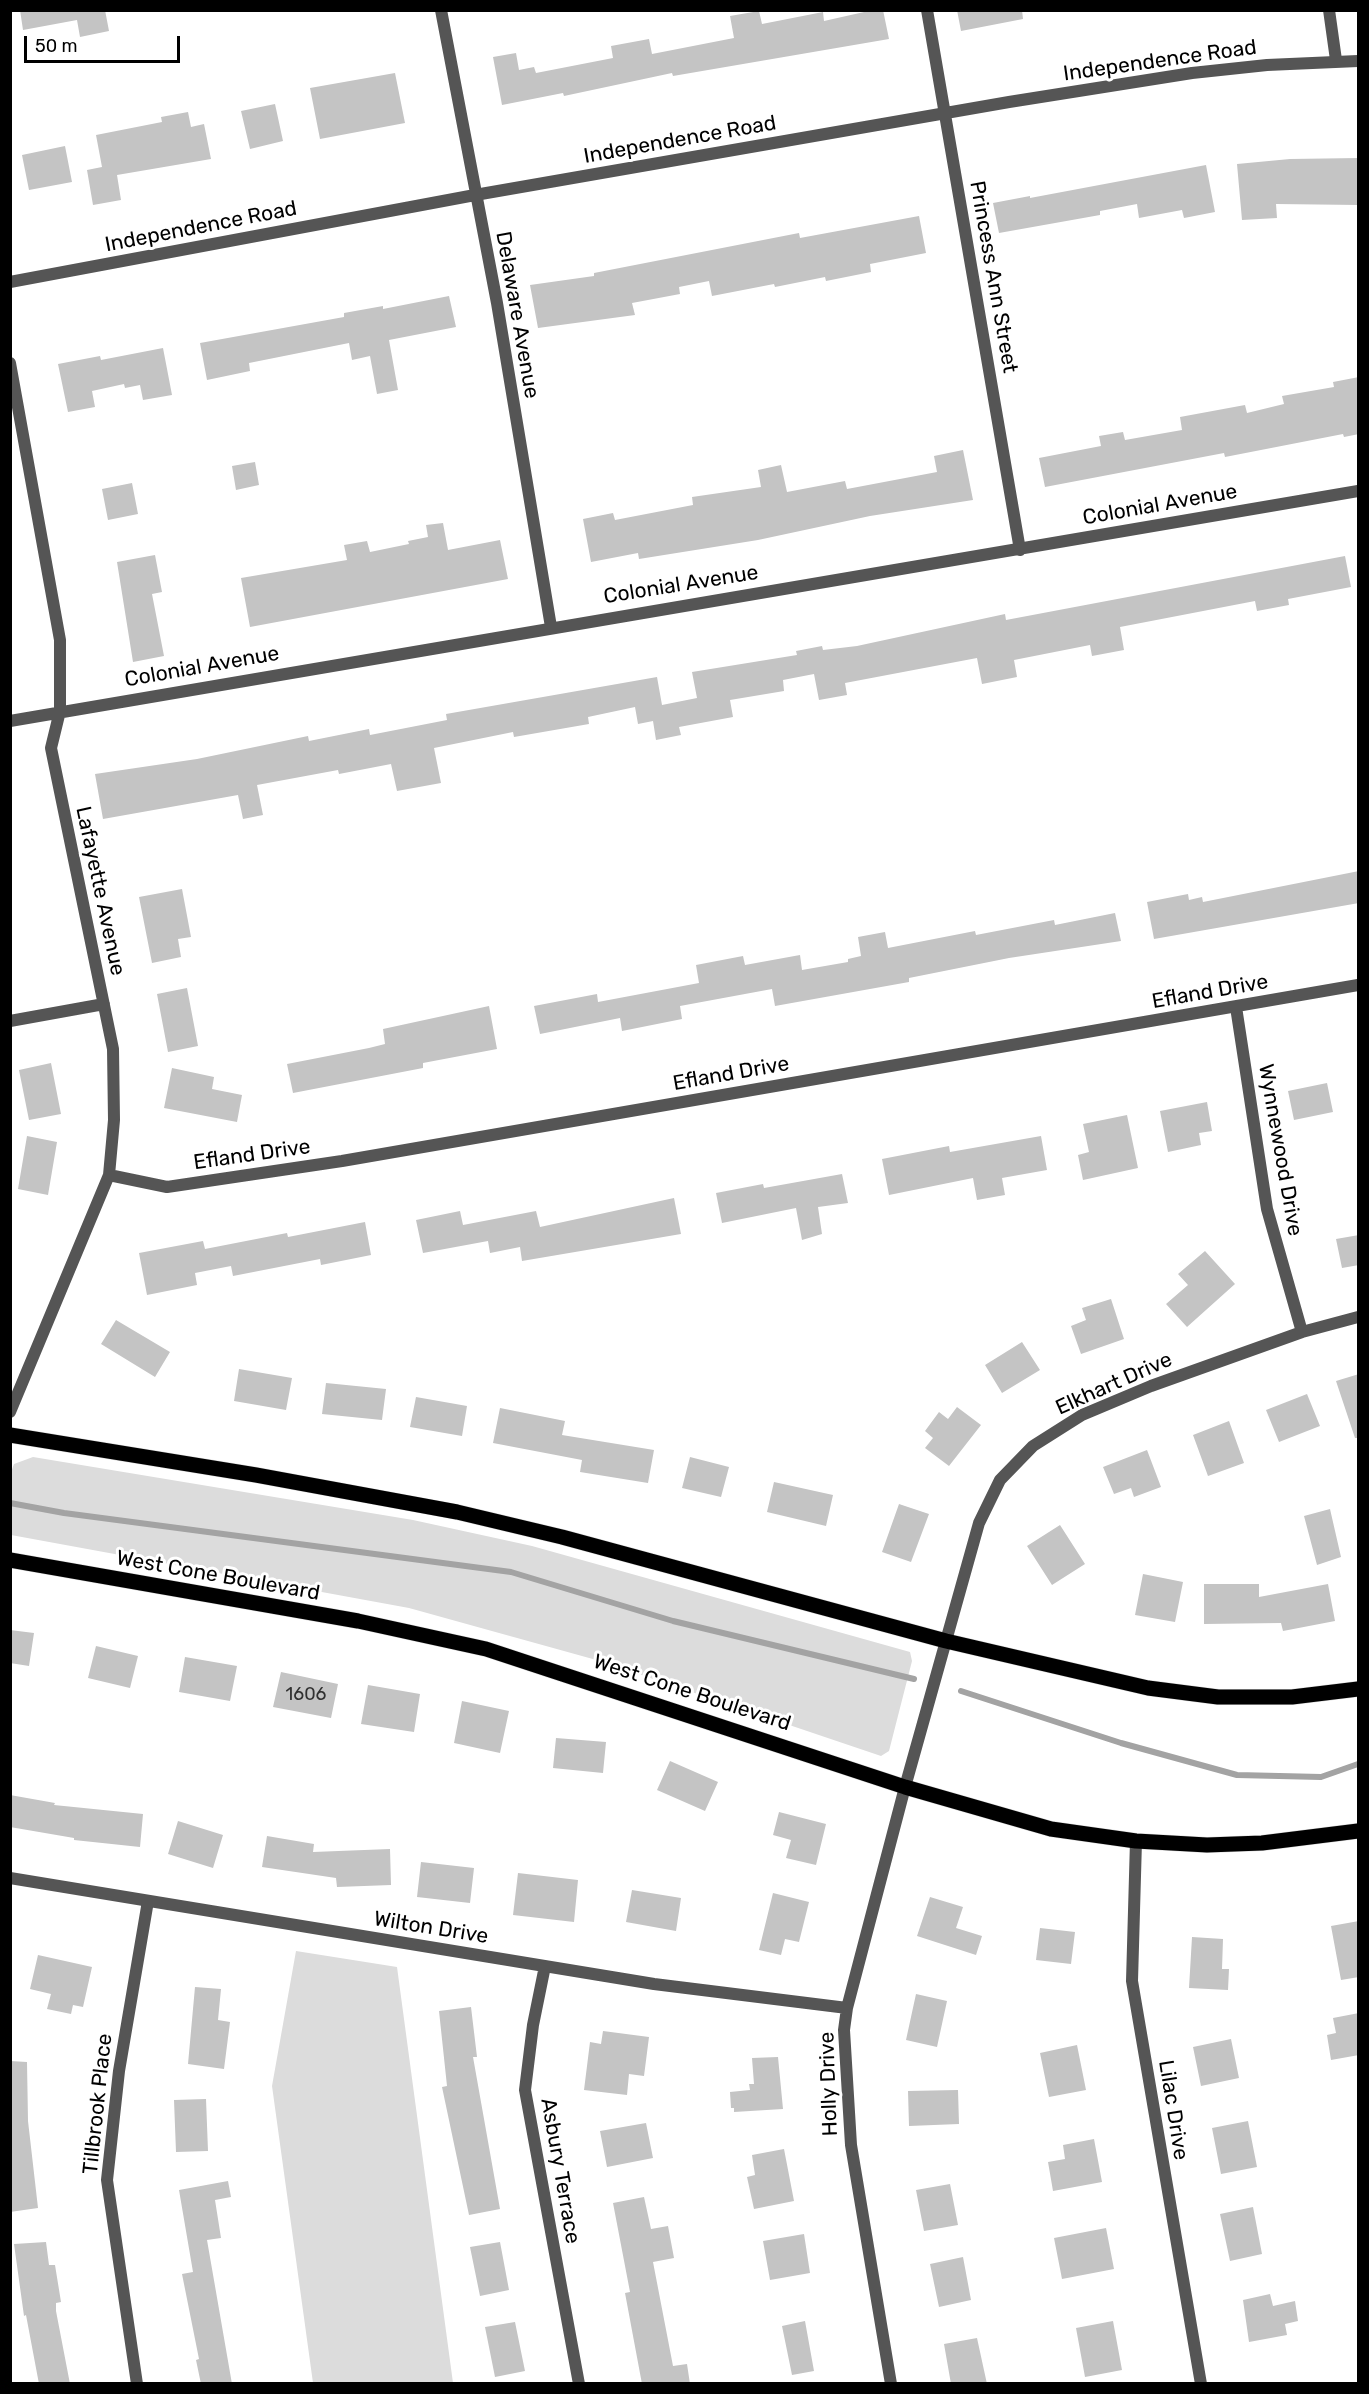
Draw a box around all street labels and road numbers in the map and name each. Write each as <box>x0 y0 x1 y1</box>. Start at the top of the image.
street label: Independence Road <box>1062 35 1258 87</box>
street label: Independence Road <box>582 111 778 169</box>
street label: Princess Ann Street <box>964 179 1022 375</box>
street label: Independence Road <box>103 196 299 258</box>
street label: Delaware Avenue <box>490 229 544 401</box>
street label: Colonial Avenue <box>1081 479 1239 531</box>
street label: Colonial Avenue <box>602 560 760 610</box>
street label: Colonial Avenue <box>123 641 281 693</box>
street label: Lafayette Avenue <box>70 804 130 978</box>
street label: Efland Drive <box>1150 969 1270 1015</box>
street label: Efland Drive <box>671 1051 791 1097</box>
street label: Wynnewood Drive <box>1252 1062 1308 1238</box>
street label: Efland Drive <box>192 1134 312 1176</box>
street label: Elkhart Drive <box>1052 1347 1176 1421</box>
street label: West Cone Boulevard <box>114 1546 322 1606</box>
street label: West Cone Boulevard <box>590 1649 794 1737</box>
street label: Wilton Drive <box>372 1907 490 1949</box>
street label: Holly Drive <box>815 2031 843 2137</box>
street label: Tillbrook Place <box>78 2032 118 2176</box>
street label: Lilac Drive <box>1153 2058 1193 2162</box>
street label: Asbury Terrace <box>535 2096 585 2246</box>

